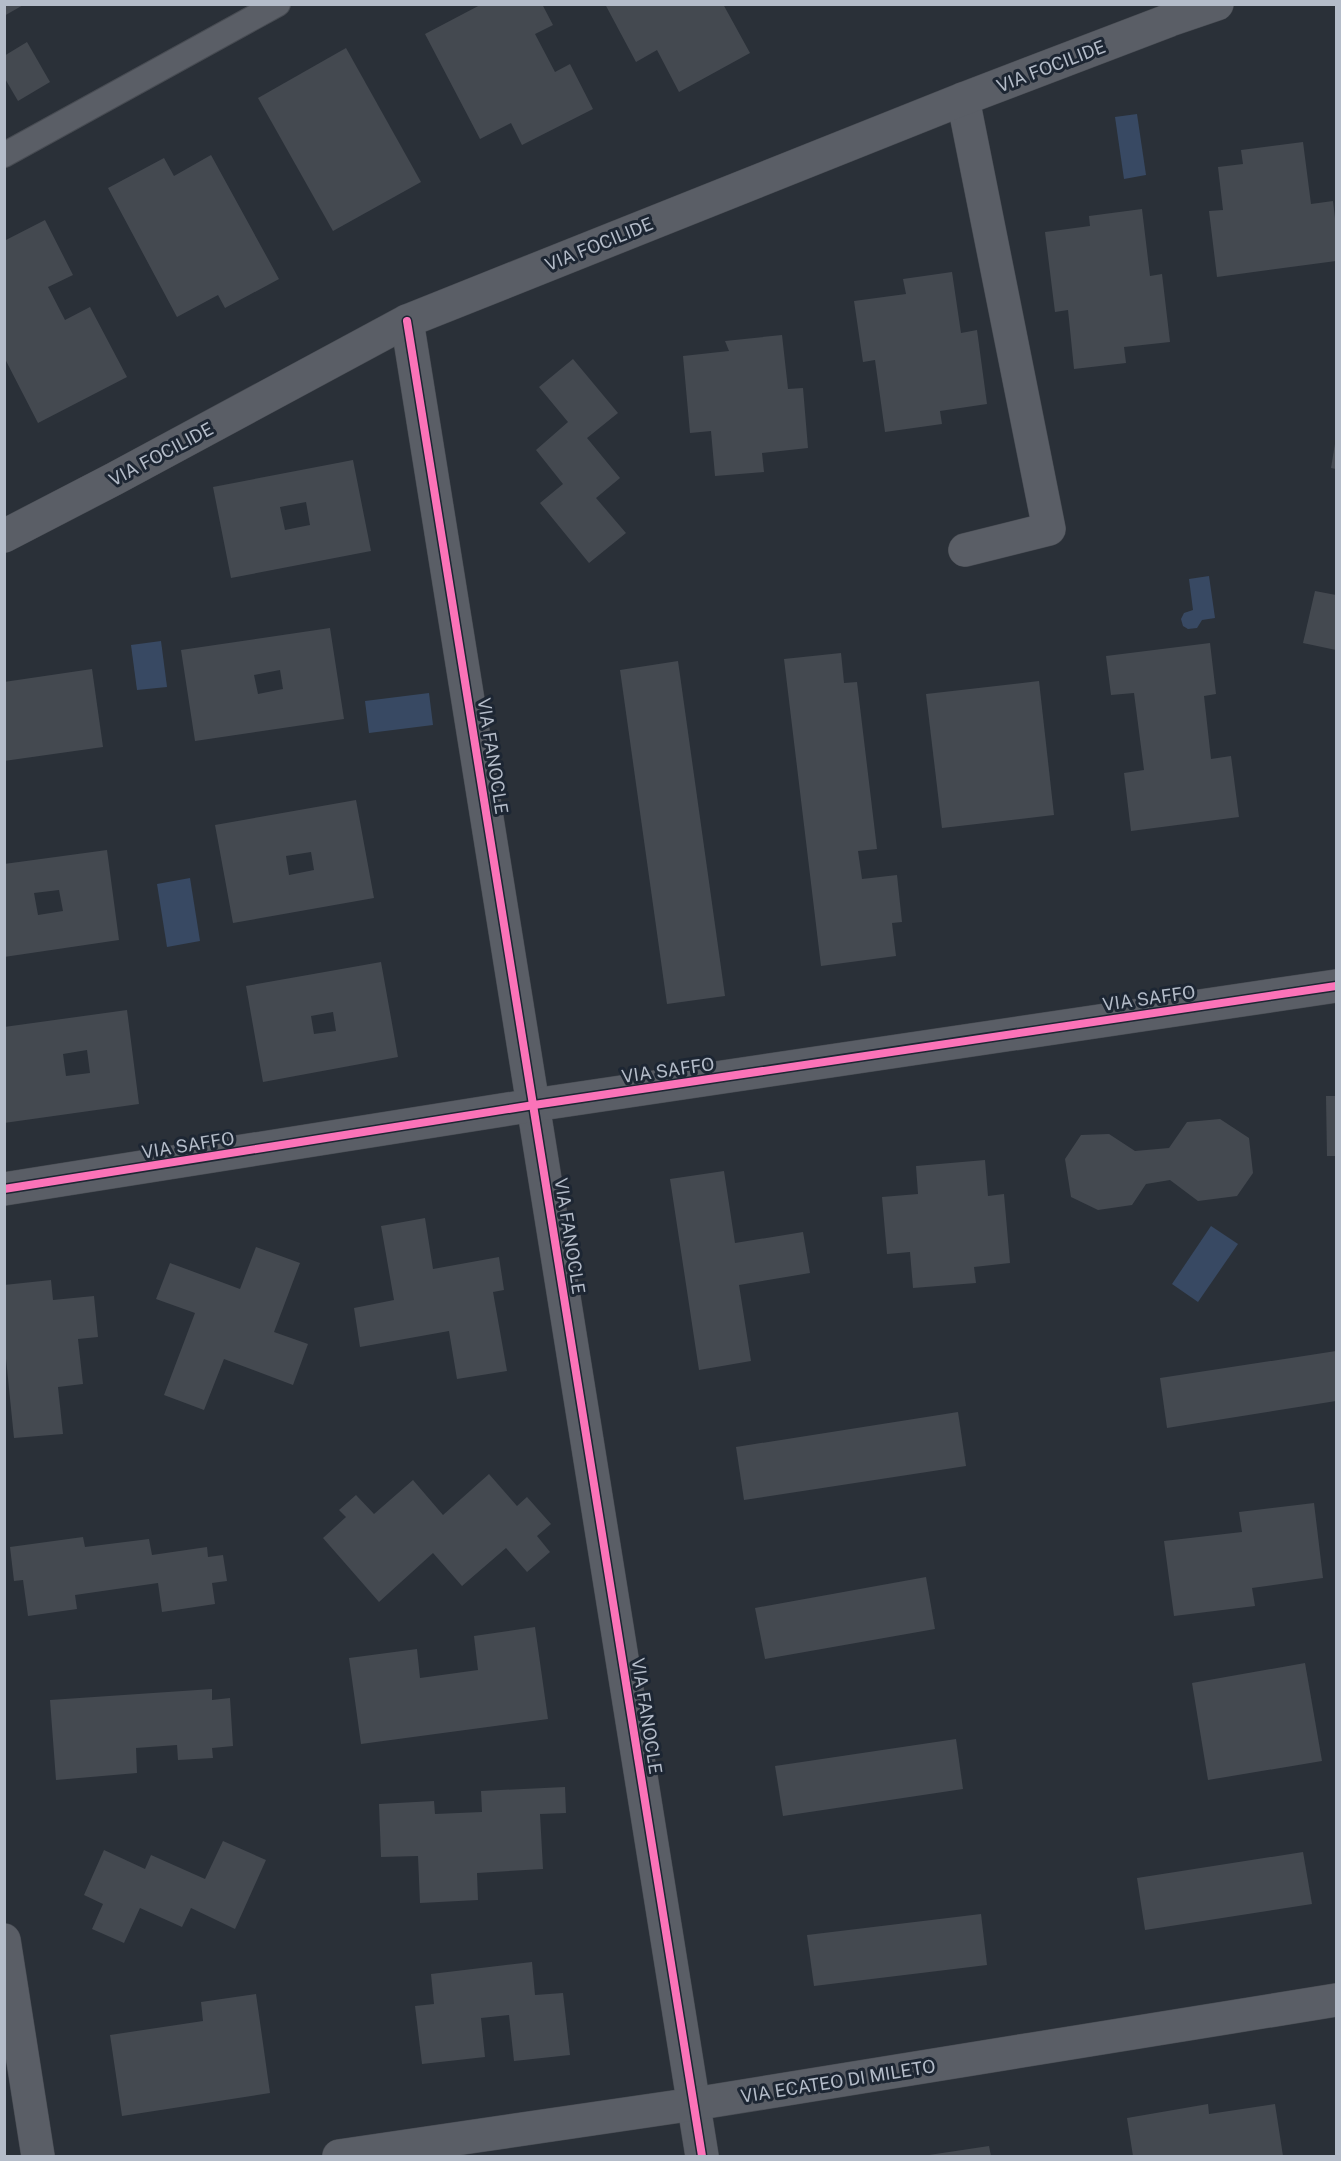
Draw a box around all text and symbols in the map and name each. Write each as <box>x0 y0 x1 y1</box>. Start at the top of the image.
street label: VIA FOCILIDE <box>994 36 1108 96</box>
street label: VIA FOCILIDE <box>542 213 656 275</box>
street label: VIA FOCILIDE <box>105 418 217 490</box>
street label: VIA FANOCLE <box>473 696 513 816</box>
street label: VIA SAFFO <box>1101 981 1197 1015</box>
street label: VIA SAFFO <box>620 1053 716 1087</box>
street label: VIA SAFFO <box>140 1127 236 1163</box>
street label: VIA FANOCLE <box>550 1176 590 1296</box>
street label: VIA FANOCLE <box>627 1656 667 1776</box>
street label: VIA ECATEO DI MILETO <box>739 2055 937 2107</box>

